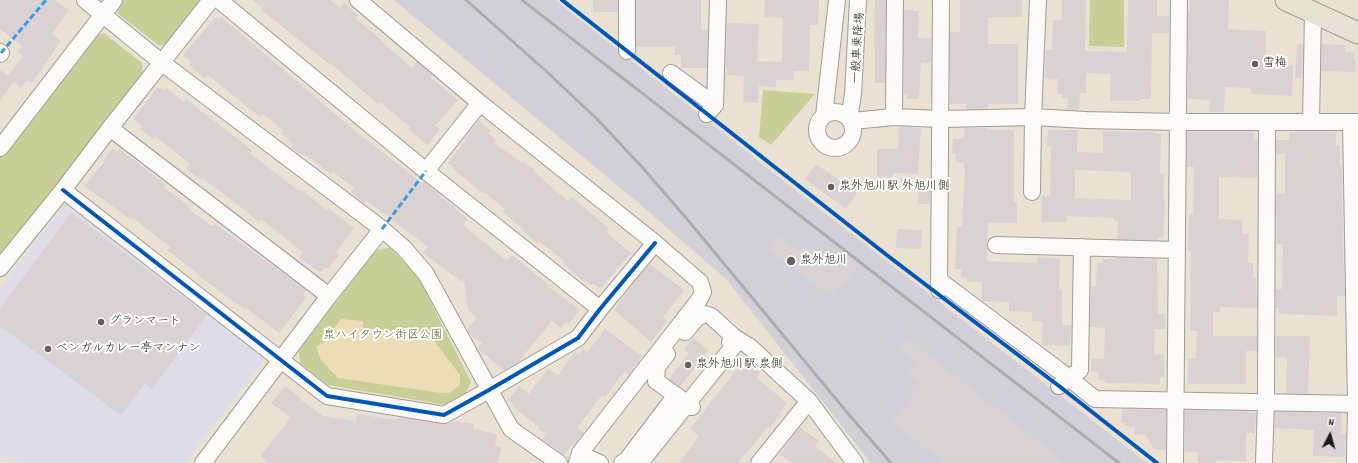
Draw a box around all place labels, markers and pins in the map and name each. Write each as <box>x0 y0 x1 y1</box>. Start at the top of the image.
place label: 雪梅 <box>1263 57 1287 71</box>
marker: 雪梅 <box>1250 59 1260 69</box>
place label: 泉外旭川駅 外旭川側 <box>839 180 950 194</box>
marker: 泉外旭川駅 外旭川側 <box>826 182 836 192</box>
place label: 泉外旭川 <box>800 254 848 268</box>
marker: 泉外旭川 <box>785 255 797 267</box>
place label: グランマート <box>109 315 181 329</box>
marker: グランマート <box>96 317 106 327</box>
place label: ベンガルカレー亭マンナン <box>56 342 200 356</box>
marker: ベンガルカレー亭マンナン <box>43 344 53 354</box>
place label: 泉外旭川駅 泉側 <box>696 358 783 372</box>
marker: 泉外旭川駅 泉側 <box>683 360 693 370</box>

